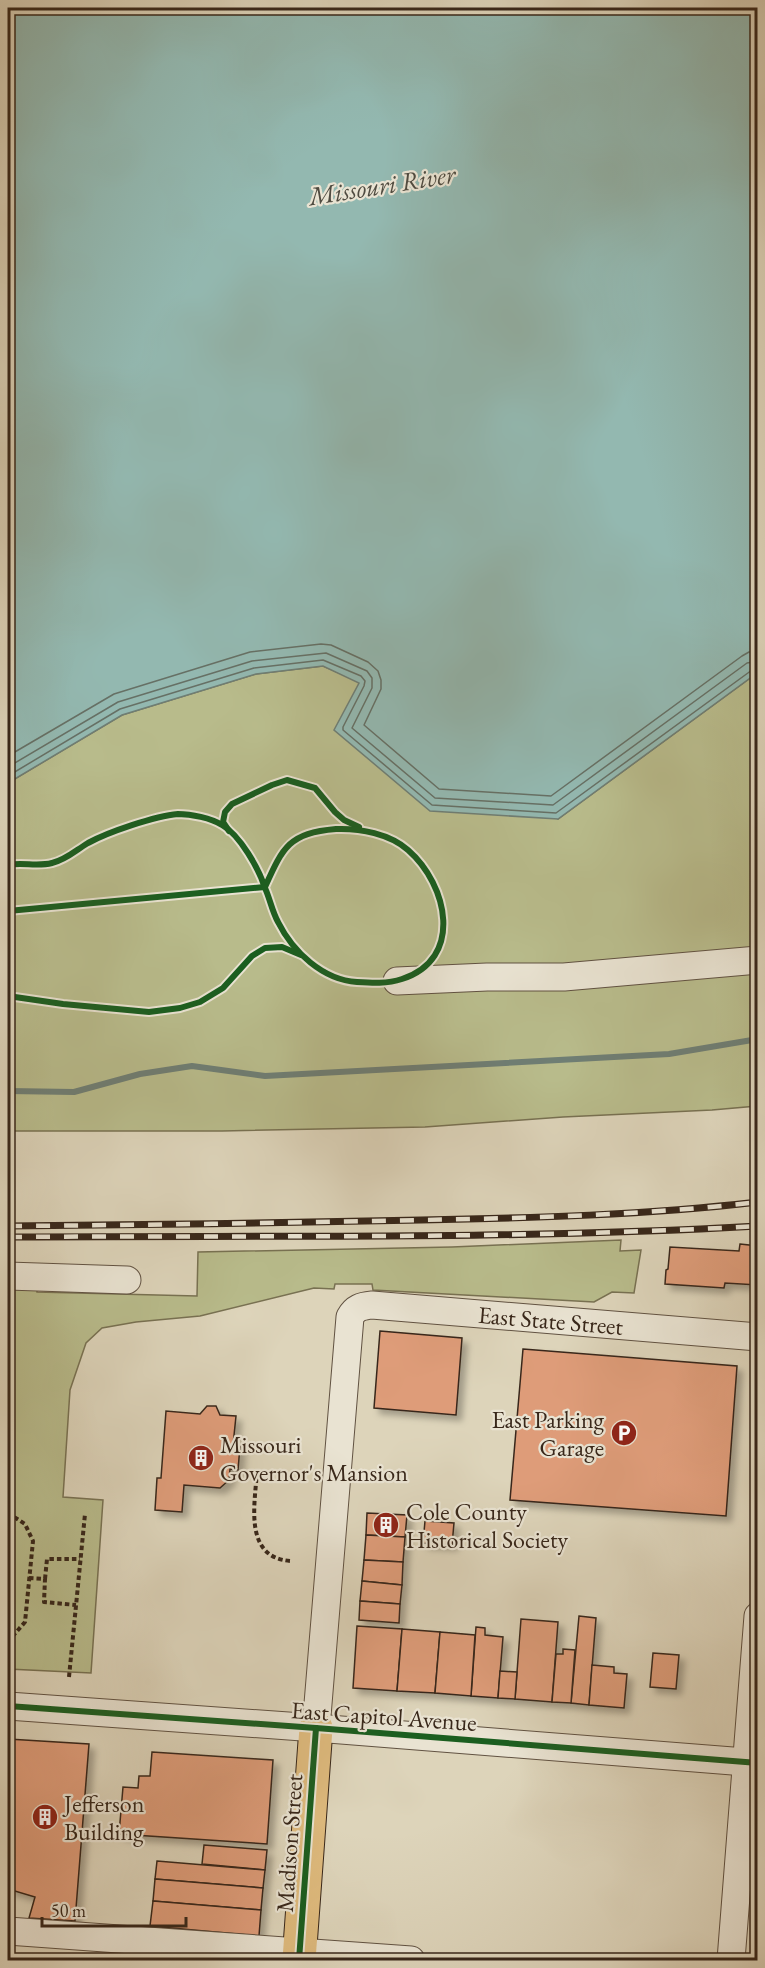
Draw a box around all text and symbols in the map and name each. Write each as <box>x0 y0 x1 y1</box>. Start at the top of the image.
water label: Missouri River <box>304 156 459 214</box>
street label: East State Street <box>477 1298 625 1341</box>
place label: East Parking Garage <box>492 1404 605 1463</box>
parking icon: East Parking Garage <box>609 1418 639 1448</box>
place label: Missouri Governor's Mansion <box>220 1429 408 1488</box>
building icon: Missouri Governor's Mansion <box>186 1443 216 1473</box>
place label: Cole County Historical Society <box>406 1496 569 1555</box>
building icon: Cole County Historical Society <box>371 1510 401 1540</box>
street label: East Capitol Avenue <box>290 1694 478 1738</box>
street label: Madison Street <box>269 1772 309 1913</box>
place label: Jefferson Building <box>62 1788 145 1847</box>
building icon: Jefferson Building <box>30 1802 60 1832</box>
scale bar <box>42 1890 186 1928</box>
text: 50 m <box>51 1899 86 1922</box>

